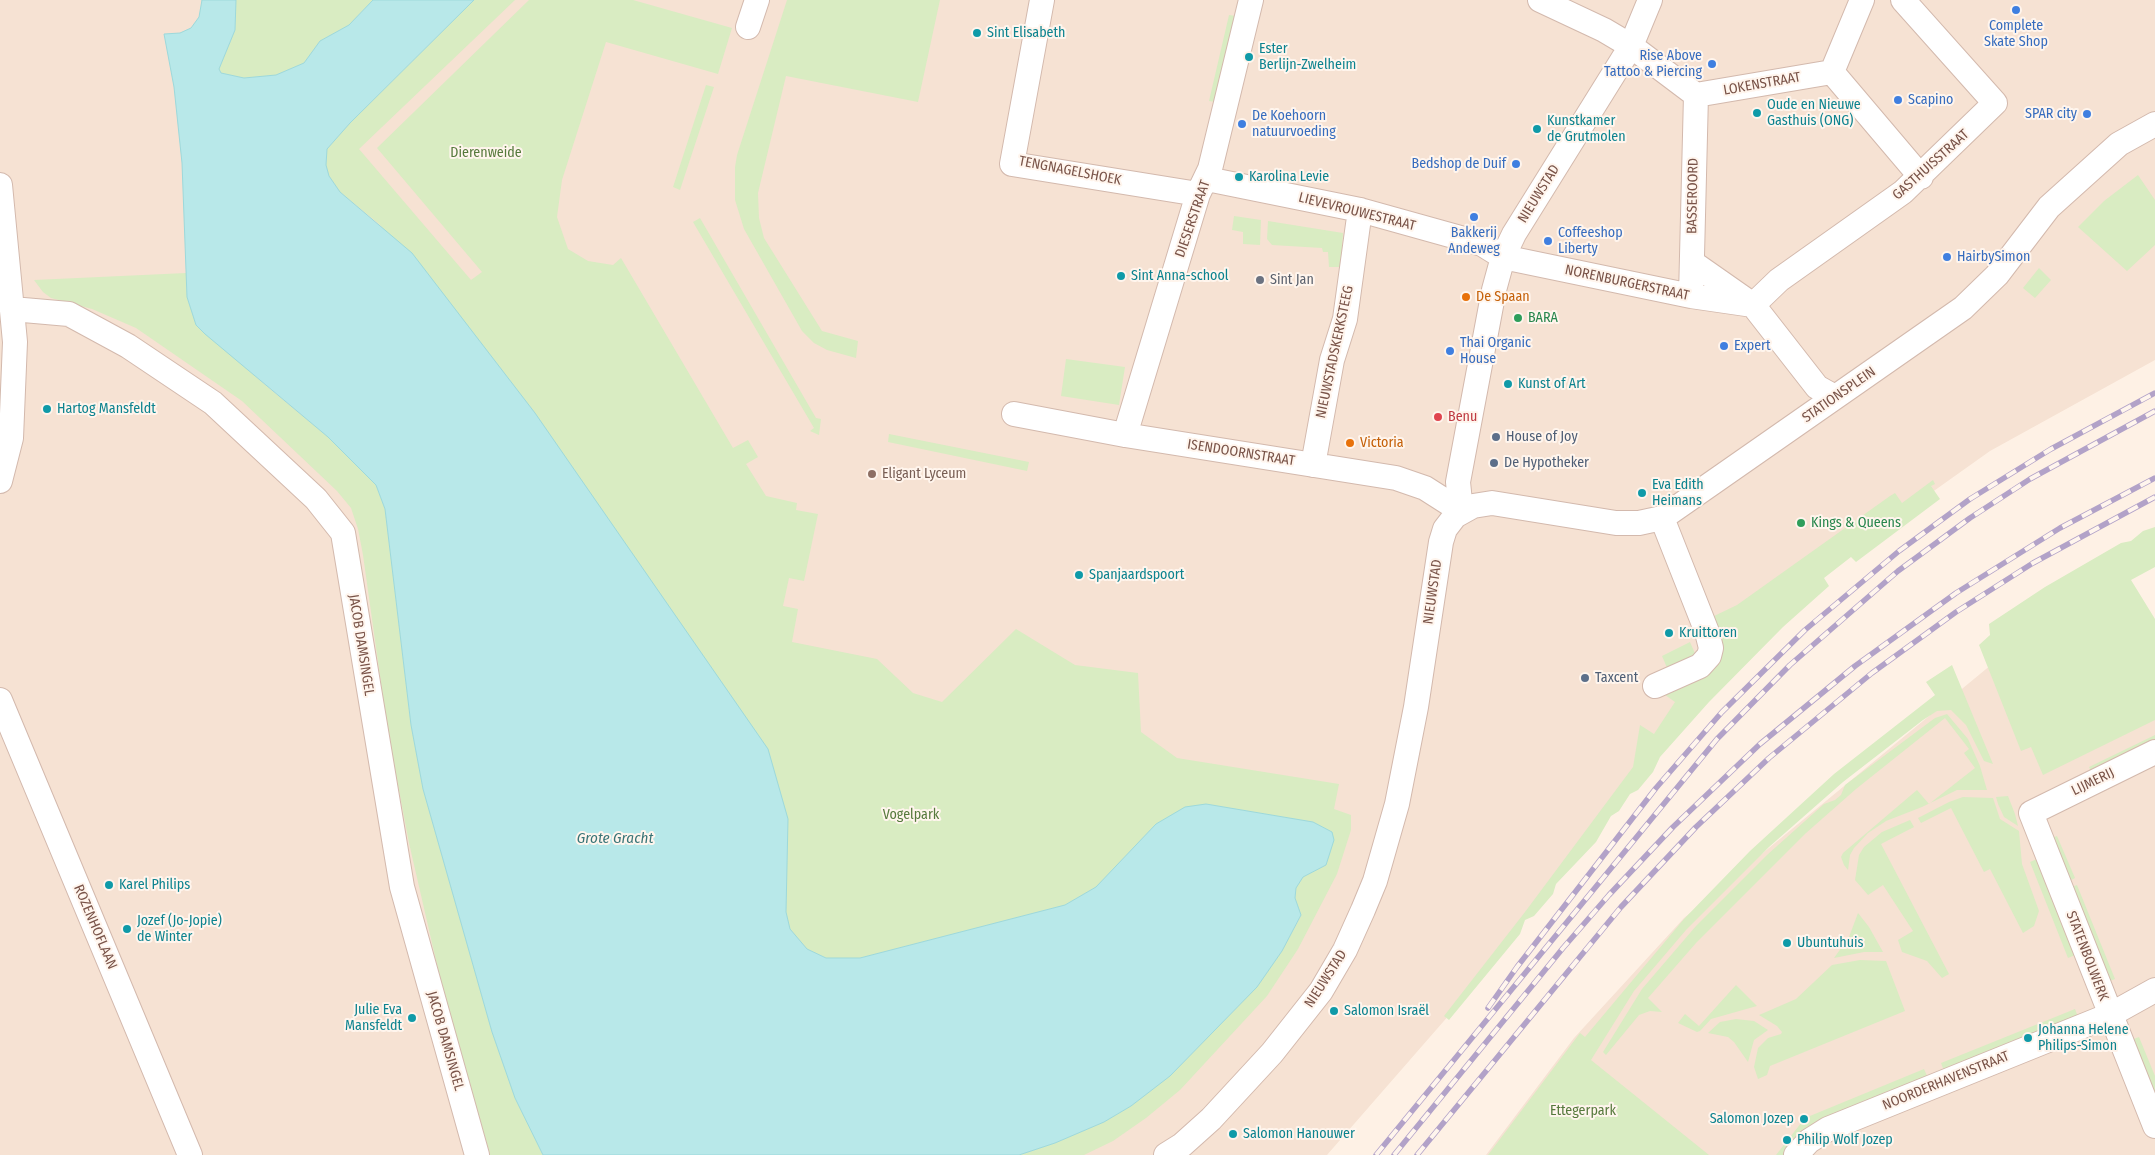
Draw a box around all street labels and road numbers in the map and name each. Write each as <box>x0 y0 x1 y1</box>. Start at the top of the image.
street label: LOKENSTRAAT <box>1722 69 1802 99</box>
street label: GASTHUISSTRAAT <box>1889 126 1973 204</box>
street label: TENGNAGELSHOEK <box>1017 153 1123 189</box>
street label: BASSEROORD <box>1684 158 1702 234</box>
street label: NIEUWSTAD <box>1515 162 1563 226</box>
street label: DIESERSTRAAT <box>1172 178 1214 260</box>
street label: LIEVEVROUWESTRAAT <box>1297 189 1417 235</box>
street label: NORENBURGERSTRAAT <box>1563 262 1691 304</box>
street label: NIEUWSTADSKERKSTEEG <box>1313 284 1357 420</box>
street label: STATIONSPLEIN <box>1799 364 1879 426</box>
street label: ISENDOORNSTRAAT <box>1186 436 1296 470</box>
street label: NIEUWSTAD <box>1420 559 1446 625</box>
street label: JACOB DAMSINGEL <box>345 593 377 697</box>
street label: LIJMERIJ <box>2069 765 2117 799</box>
street label: ROZENHOFLAAN <box>70 882 120 972</box>
street label: STATENBOLWERK <box>2062 909 2112 1003</box>
street label: NIEUWSTAD <box>1301 947 1351 1011</box>
street label: JACOB DAMSINGEL <box>423 989 467 1093</box>
street label: NOORDERHAVENSTRAAT <box>1880 1048 2012 1114</box>

